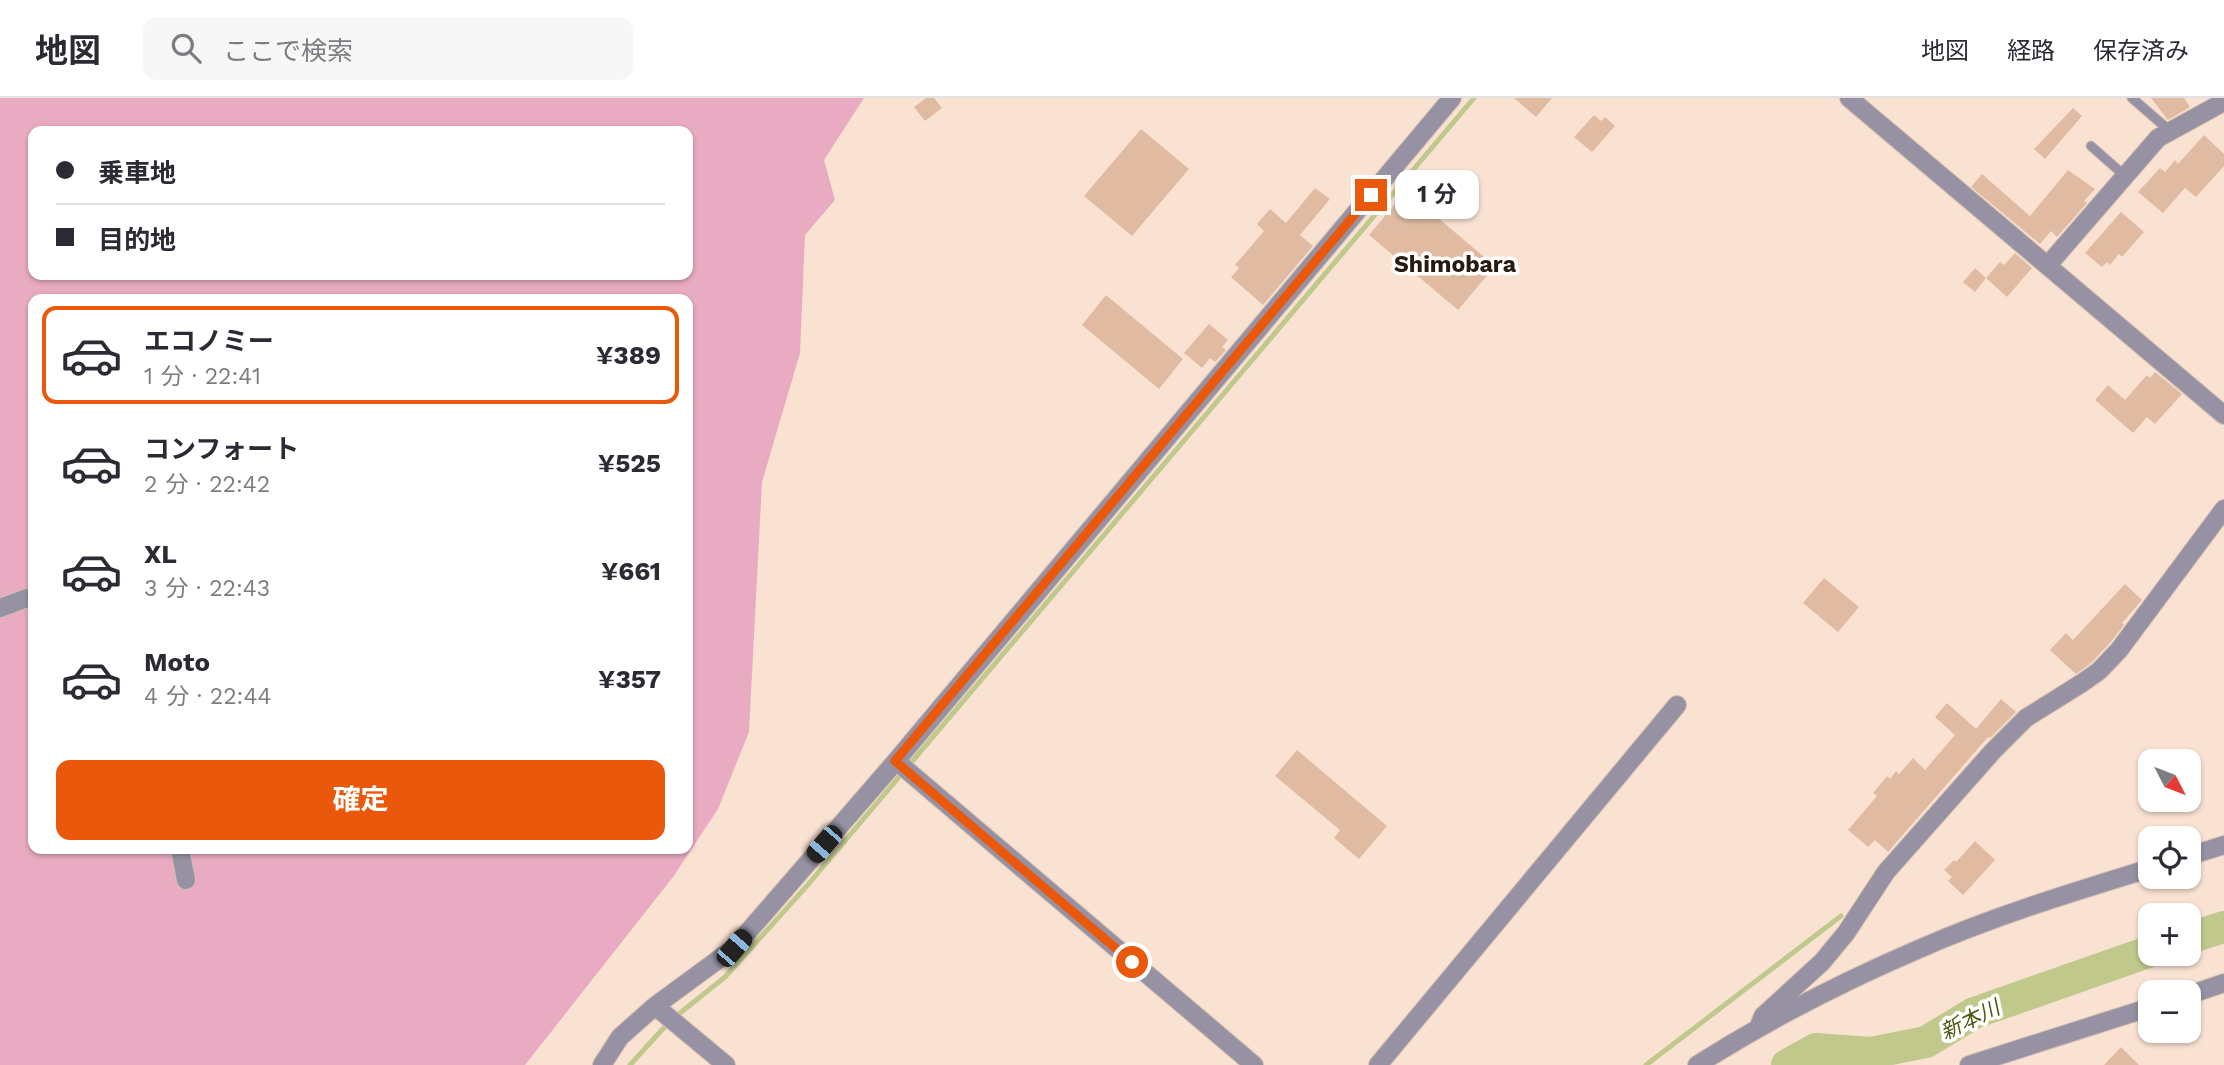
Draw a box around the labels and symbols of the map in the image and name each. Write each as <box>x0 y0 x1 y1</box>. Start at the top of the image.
callout: 1 分 <box>1396 170 1480 220</box>
route end <box>1355 179 1387 211</box>
district label: Shimobara <box>1394 251 1517 278</box>
north arrow <box>2138 749 2202 812</box>
car <box>803 821 846 867</box>
car <box>713 925 756 971</box>
route start <box>1116 946 1148 978</box>
water label: 新本川 <box>1936 994 2005 1045</box>

